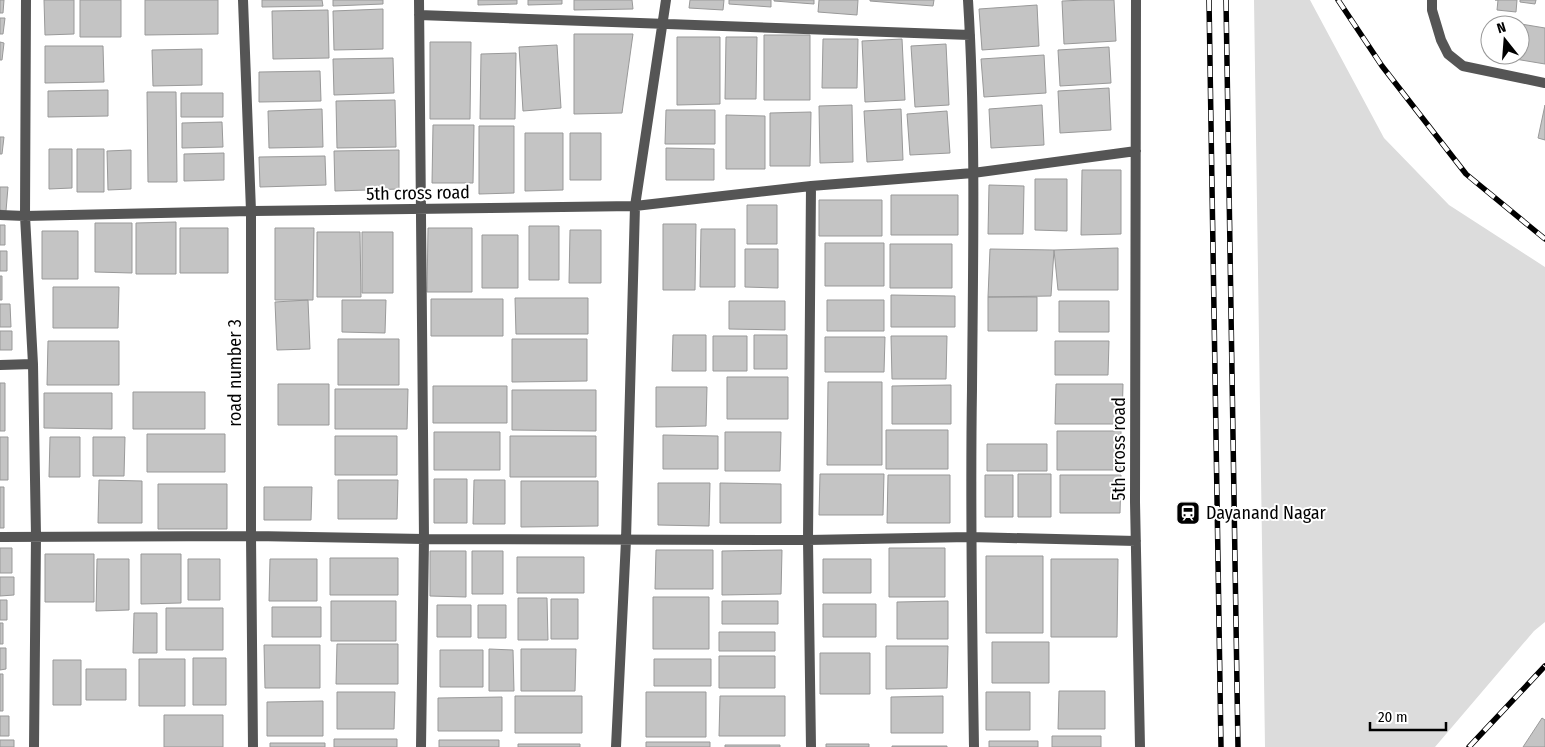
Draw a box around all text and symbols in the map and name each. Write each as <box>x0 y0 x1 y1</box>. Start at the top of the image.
north arrow <box>1480 15 1530 65</box>
text: N <box>1495 19 1508 37</box>
street label: 5th cross road <box>366 181 470 205</box>
street label: road number 3 <box>224 319 246 427</box>
street label: 5th cross road <box>1108 397 1130 501</box>
station icon: Dayanand Nagar <box>1175 500 1201 526</box>
place label: Dayanand Nagar <box>1206 502 1327 524</box>
scale bar <box>1370 700 1446 732</box>
text: 20 m <box>1378 708 1408 726</box>

